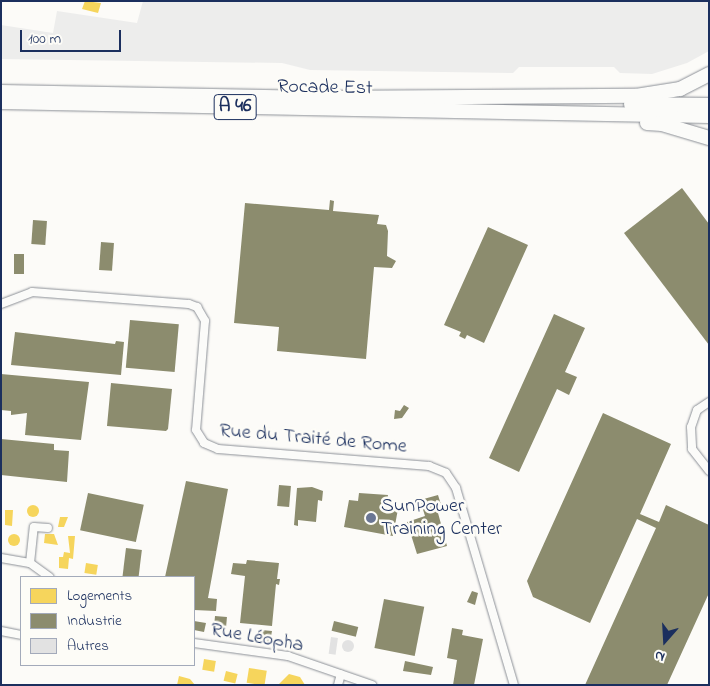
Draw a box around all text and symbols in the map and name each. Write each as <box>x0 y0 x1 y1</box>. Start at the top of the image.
scale bar <box>22 20 124 52</box>
text: 100 m <box>28 28 61 50</box>
street label: Rocade Est <box>277 75 373 101</box>
road number: A 46 <box>212 90 258 124</box>
street label: Rue du Traité de Rome <box>218 419 408 459</box>
place label: SunPower Training Center <box>381 494 502 541</box>
marker: SunPower Training Center <box>365 512 377 524</box>
legend <box>20 576 195 666</box>
text: Logements <box>67 585 132 607</box>
text: Industrie <box>67 610 122 632</box>
north arrow <box>640 616 690 666</box>
street label: Rue Léopha <box>209 618 305 658</box>
text: Autres <box>67 635 109 657</box>
text: N <box>652 644 668 667</box>

